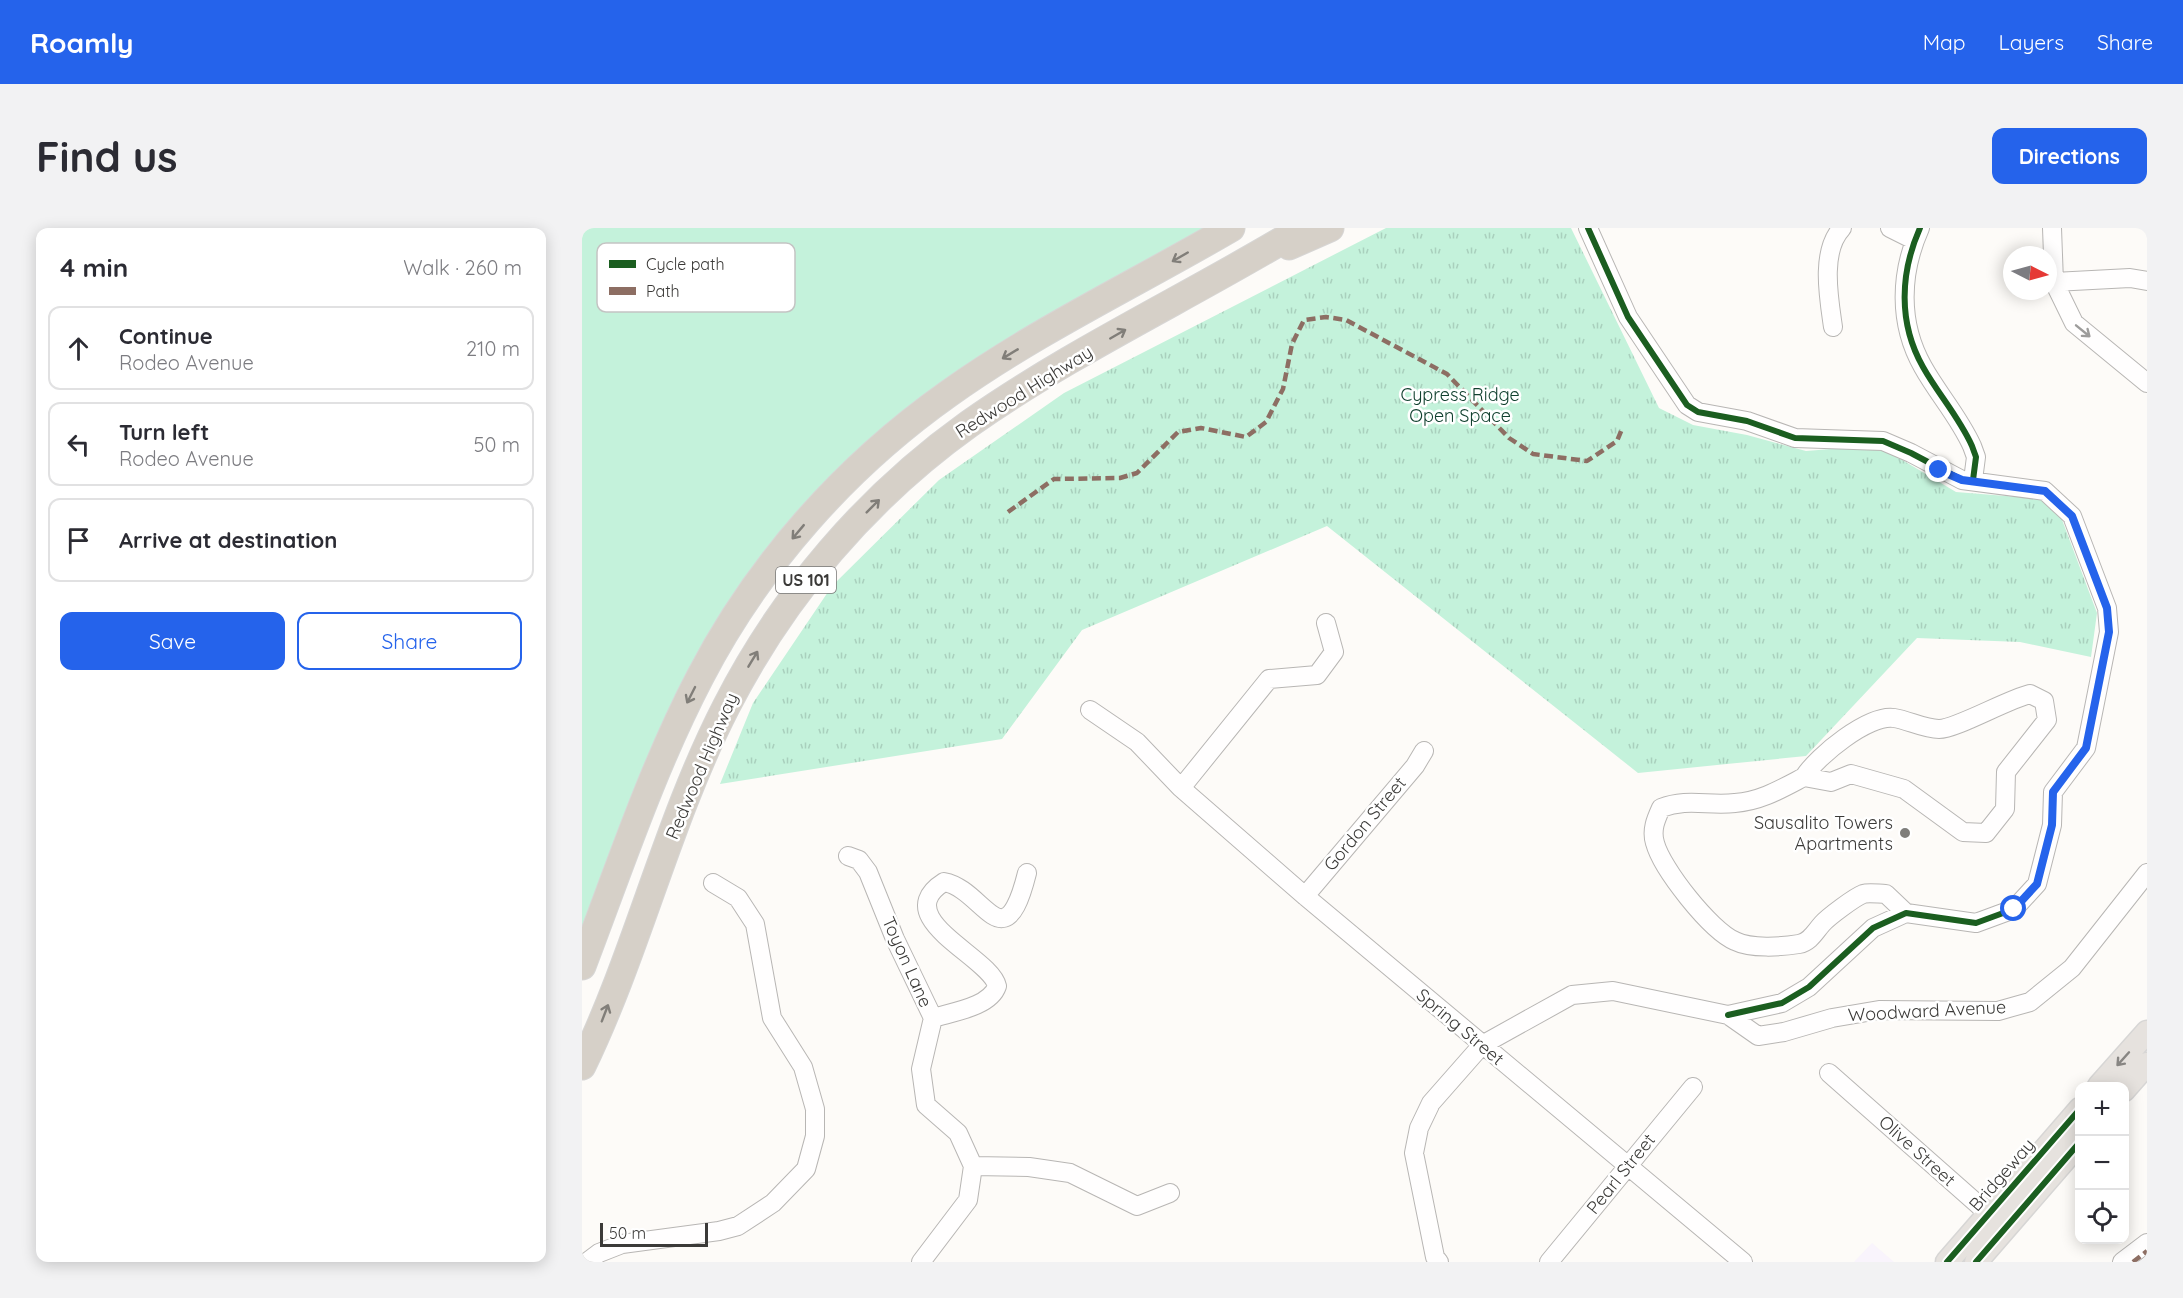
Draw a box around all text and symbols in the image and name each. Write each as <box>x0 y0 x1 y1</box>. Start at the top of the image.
text: Roamly <box>30 25 134 60</box>
text: Map <box>1923 29 1966 55</box>
text: Layers <box>1999 29 2064 55</box>
text: Share <box>2097 29 2153 55</box>
button: Directions <box>1992 128 2147 184</box>
text: Find us <box>36 130 178 183</box>
legend <box>597 243 795 312</box>
north arrow <box>2003 246 2057 300</box>
text: 4 min <box>60 251 128 284</box>
one-way arrow <box>1172 251 1189 263</box>
text: Cycle path <box>646 254 725 274</box>
text: Walk · 260 m <box>403 255 522 280</box>
text: Path <box>646 281 680 301</box>
text: Continue <box>119 322 213 350</box>
one-way arrow <box>2075 324 2090 338</box>
one-way arrow <box>1109 328 1126 340</box>
icon: ahead <box>62 332 95 365</box>
text: 210 m <box>466 336 520 361</box>
street label: Redwood Highway <box>951 340 1096 443</box>
one-way arrow <box>1002 348 1019 360</box>
text: Rodeo Avenue <box>119 350 254 375</box>
park label: Cypress Ridge Open Space <box>1400 383 1520 427</box>
text: Turn left <box>119 418 209 446</box>
icon: left <box>62 428 95 461</box>
text: 50 m <box>474 432 520 457</box>
text: Rodeo Avenue <box>119 446 254 471</box>
route end <box>1925 456 1951 482</box>
one-way arrow <box>865 498 880 513</box>
icon: arrive <box>62 524 95 557</box>
one-way arrow <box>791 524 805 539</box>
text: Arrive at destination <box>119 526 337 554</box>
road number: US 101 <box>776 567 836 593</box>
button: Save <box>60 612 285 670</box>
button: Share <box>297 612 522 670</box>
one-way arrow <box>747 651 759 668</box>
one-way arrow <box>685 685 696 703</box>
street label: Redwood Highway <box>660 689 743 843</box>
street label: Gordon Street <box>1318 772 1411 876</box>
place label: Sausalito Towers Apartments <box>1754 811 1893 855</box>
marker: Sausalito Towers Apartments <box>1898 826 1912 840</box>
route start <box>2000 895 2026 921</box>
street label: Toyon Lane <box>877 913 938 1011</box>
street label: Spring Street <box>1412 983 1509 1070</box>
street label: Woodward Avenue <box>1847 995 2007 1026</box>
one-way arrow <box>600 1004 611 1022</box>
one-way arrow <box>2116 1051 2130 1066</box>
map controls <box>2075 1082 2129 1244</box>
button: + <box>2075 1082 2129 1136</box>
street label: Olive Street <box>1874 1110 1961 1191</box>
street label: Pearl Street <box>1581 1129 1660 1219</box>
street label: Bridgeway <box>1964 1133 2040 1216</box>
button: − <box>2075 1136 2129 1190</box>
button: locate <box>2075 1190 2129 1244</box>
scale bar <box>600 1220 708 1248</box>
text: 50 m <box>609 1223 646 1243</box>

